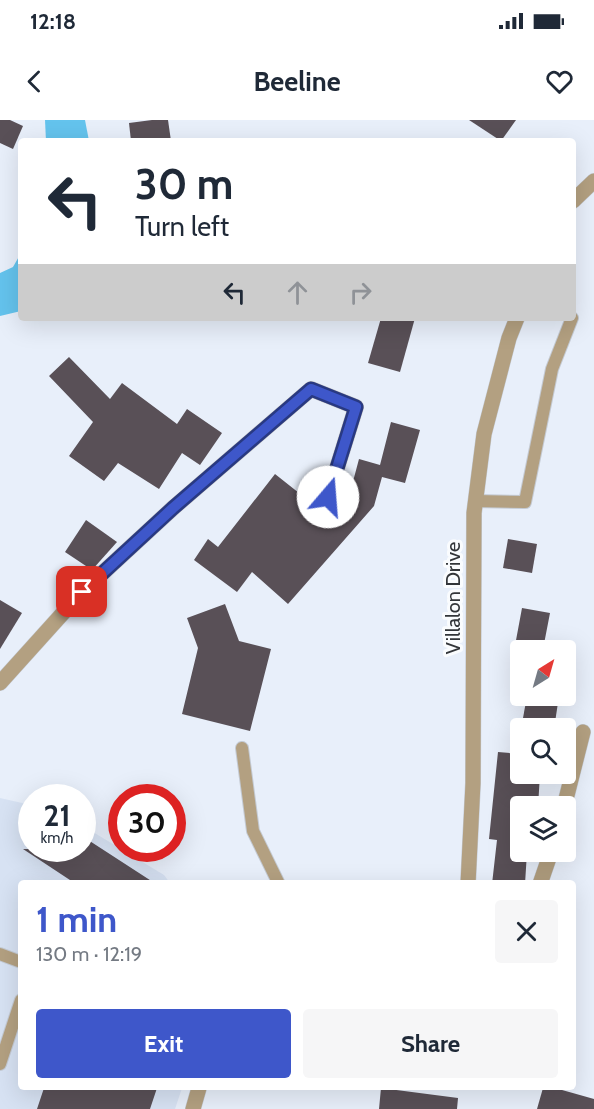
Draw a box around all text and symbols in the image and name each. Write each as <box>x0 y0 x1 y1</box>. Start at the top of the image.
text: 12:18 <box>30 8 76 35</box>
icon: back <box>18 65 51 98</box>
text: Beeline <box>253 65 341 98</box>
icon: heart <box>543 65 576 98</box>
text: 30 m <box>135 158 233 210</box>
icon: left <box>36 162 114 240</box>
text: Turn left <box>135 210 229 243</box>
icon: left <box>218 276 251 309</box>
icon: ahead <box>281 276 314 309</box>
icon: right <box>344 276 377 309</box>
position arrow <box>296 465 360 529</box>
street label: Villalon Drive <box>441 542 465 654</box>
pin <box>56 566 107 617</box>
icon: arrive <box>65 575 98 608</box>
north arrow <box>510 640 576 706</box>
map controls <box>510 640 576 862</box>
button: search <box>510 718 576 784</box>
speed limit sign: 30 <box>108 784 186 862</box>
button: layers <box>510 796 576 862</box>
text: 21 <box>44 797 70 834</box>
text: km/h <box>41 829 73 847</box>
text: 1 min <box>36 897 117 941</box>
button: close <box>495 900 558 963</box>
text: 130 m · 12:19 <box>36 942 142 966</box>
button: Exit <box>36 1009 291 1078</box>
button: Share <box>303 1009 558 1078</box>

